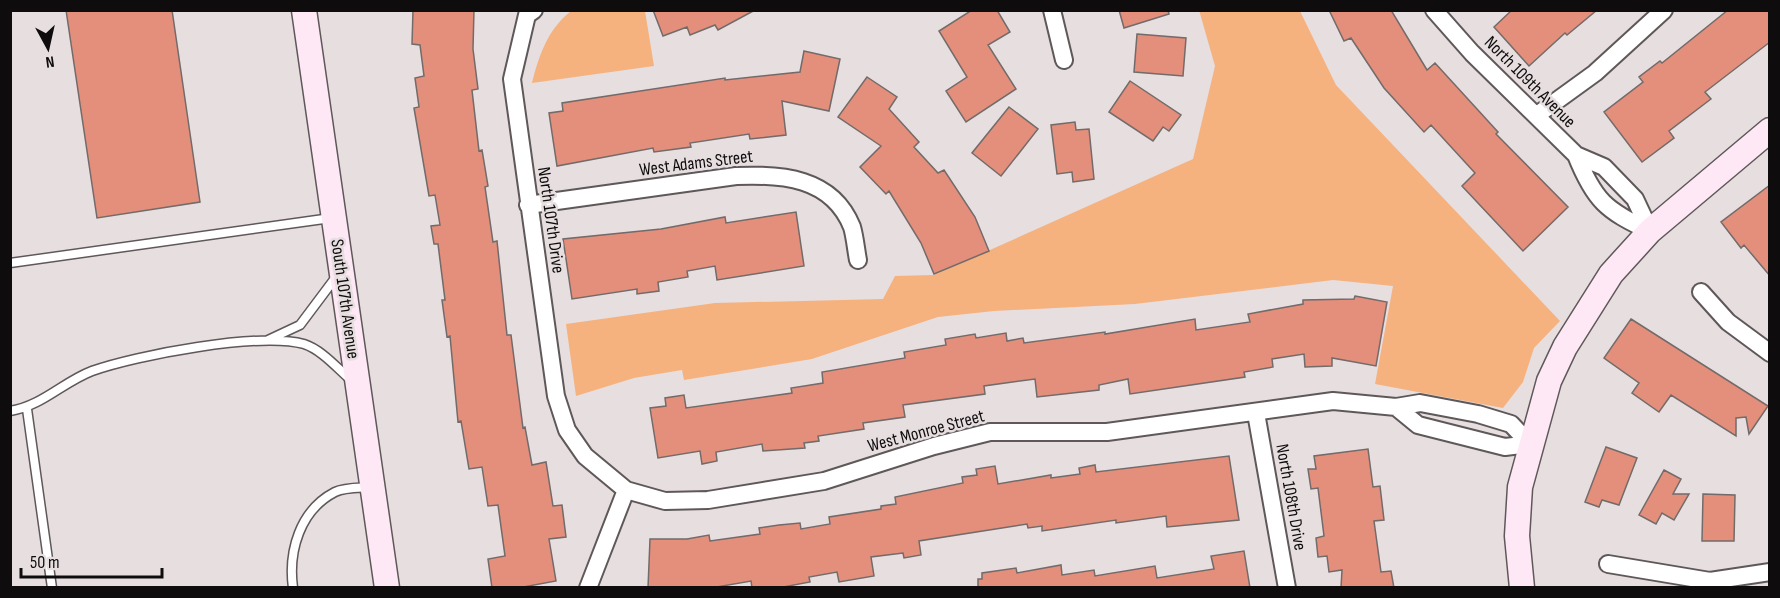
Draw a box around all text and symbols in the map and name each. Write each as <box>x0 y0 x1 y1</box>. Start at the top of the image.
north arrow <box>18 18 78 78</box>
street label: North 109th Avenue <box>1480 32 1580 132</box>
text: N <box>44 51 55 71</box>
street label: West Adams Street <box>638 146 754 180</box>
street label: North 107th Drive <box>533 165 569 275</box>
street label: South 107th Avenue <box>326 238 364 360</box>
street label: West Monroe Street <box>865 405 987 457</box>
street label: North 108th Drive <box>1271 442 1311 552</box>
scale bar <box>21 541 162 579</box>
text: 50 m <box>30 552 60 573</box>

